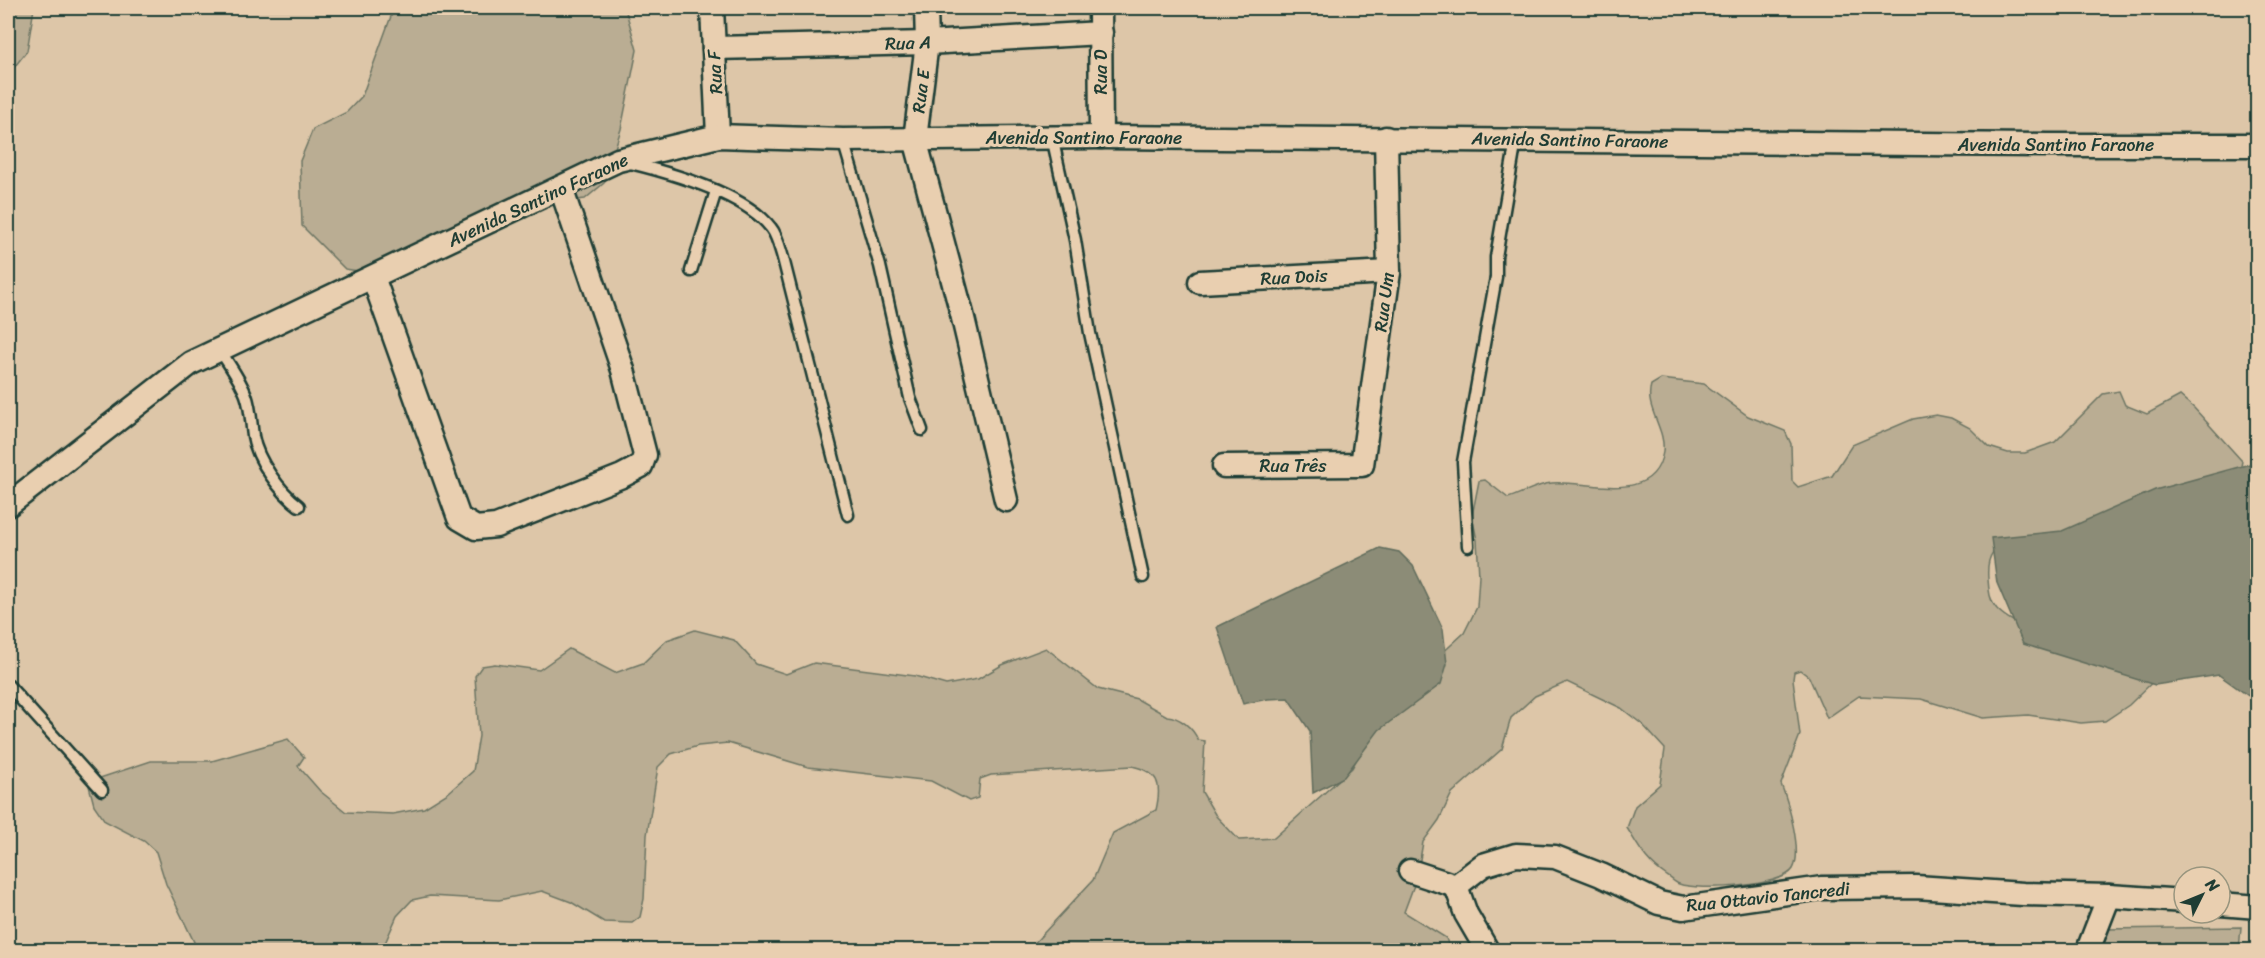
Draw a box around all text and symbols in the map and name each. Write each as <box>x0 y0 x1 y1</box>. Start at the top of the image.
street label: Rua A <box>884 26 932 60</box>
street label: Rua F <box>698 48 732 95</box>
street label: Rua D <box>1085 49 1117 95</box>
street label: Rua E <box>902 66 940 115</box>
street label: Avenida Santino Faraone <box>985 122 1182 154</box>
street label: Avenida Santino Faraone <box>1470 122 1669 158</box>
street label: Avenida Santino Faraone <box>1957 129 2154 161</box>
street label: Avenida Santino Faraone <box>441 144 634 256</box>
street label: Rua Dois <box>1260 259 1329 295</box>
street label: Rua Um <box>1364 270 1404 334</box>
street label: Rua Três <box>1259 450 1327 482</box>
north arrow <box>2172 865 2232 925</box>
text: N <box>2198 870 2228 900</box>
street label: Rua Ottavio Tancredi <box>1685 872 1852 921</box>

